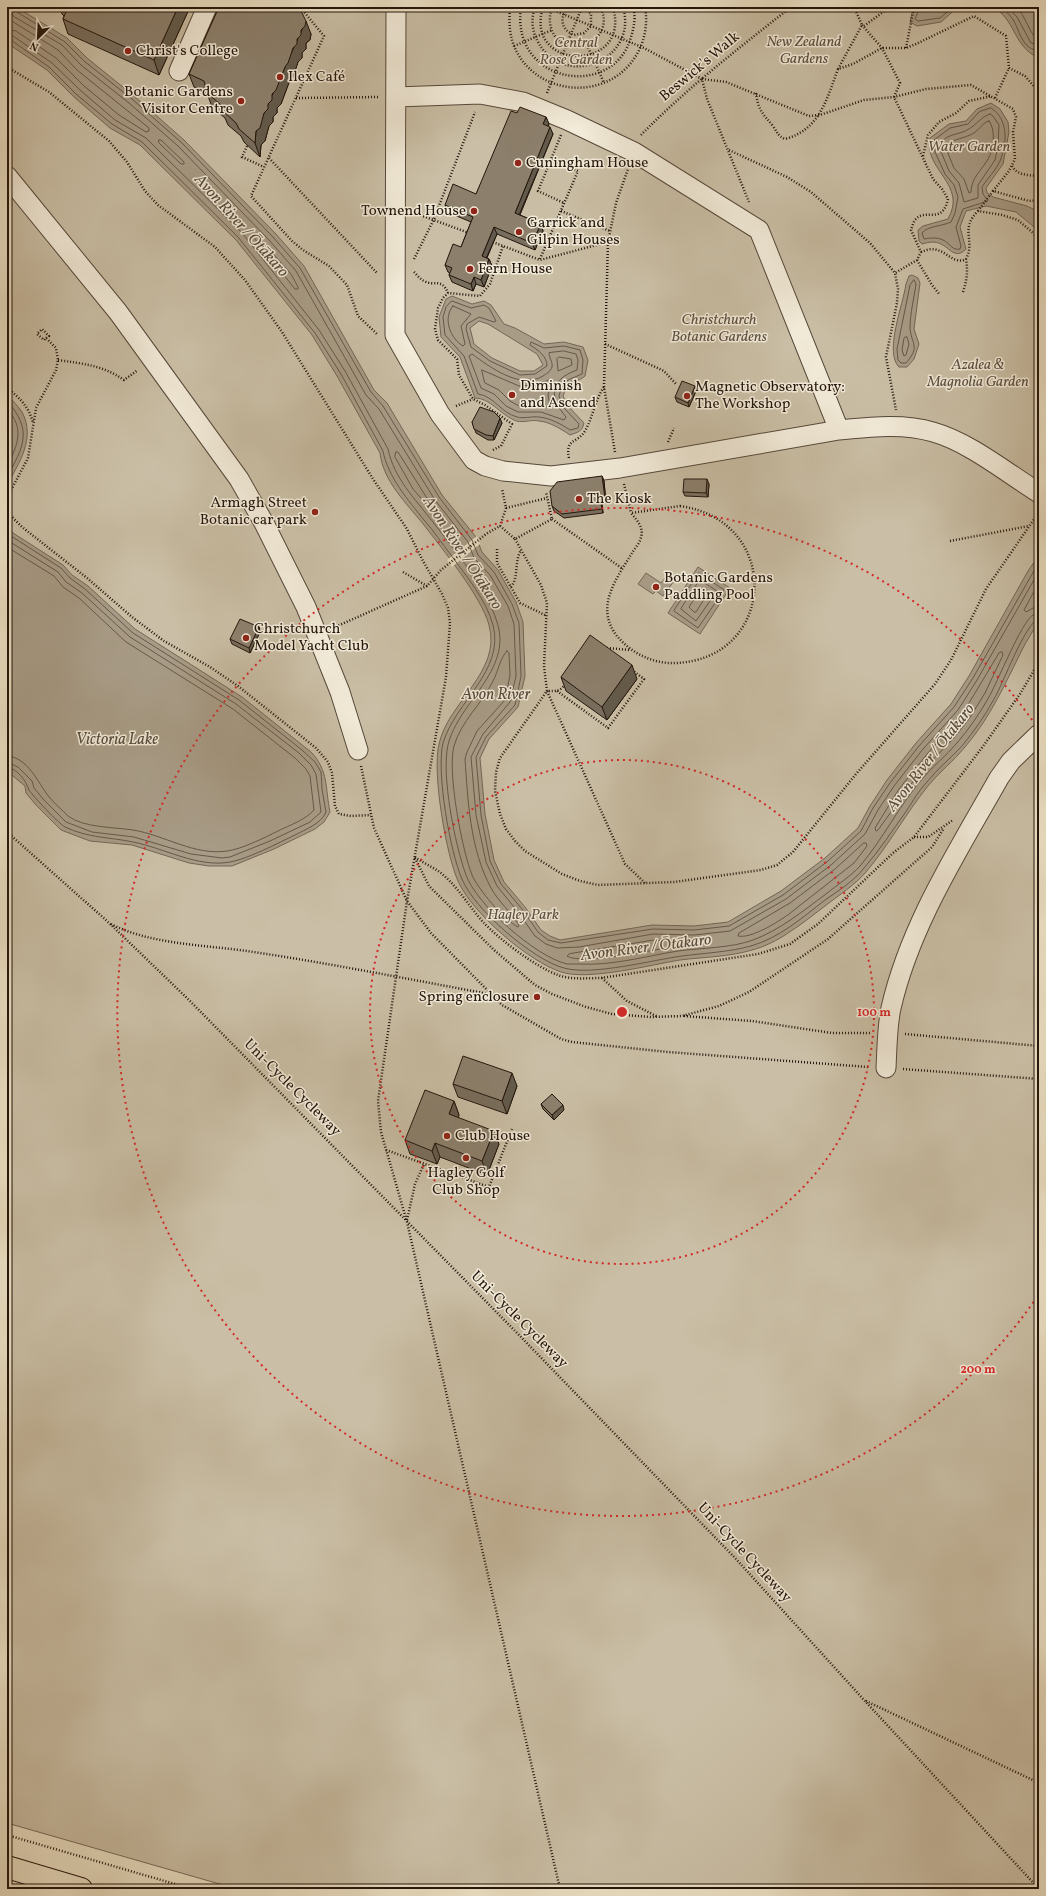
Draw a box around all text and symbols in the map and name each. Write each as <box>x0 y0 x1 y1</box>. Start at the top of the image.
north arrow <box>18 18 58 58</box>
street label: Beswick's Walk <box>655 27 745 107</box>
park label: New Zealand Gardens <box>767 32 841 70</box>
park label: Central Rose Garden <box>540 33 613 71</box>
text: N <box>28 37 41 54</box>
place label: Christ's College <box>136 41 238 62</box>
marker: Christ's College <box>123 46 133 56</box>
place label: Ilex Café <box>288 67 345 88</box>
marker: Ilex Café <box>275 72 285 82</box>
place label: Botanic Gardens Visitor Centre <box>124 82 233 120</box>
marker: Botanic Gardens Visitor Centre <box>236 96 246 106</box>
park label: Water Garden <box>928 137 1010 158</box>
place label: Cuningham House <box>526 153 648 174</box>
marker: Cuningham House <box>513 158 523 168</box>
water label: Avon River / Ōtākaro <box>188 169 294 283</box>
place label: Townend House <box>361 201 466 222</box>
marker: Townend House <box>469 206 479 216</box>
place label: Garrick and Gilpin Houses <box>527 213 620 251</box>
marker: Garrick and Gilpin Houses <box>514 227 524 237</box>
place label: Fern House <box>478 259 552 280</box>
marker: Fern House <box>465 264 475 274</box>
park label: Christchurch Botanic Gardens <box>671 310 768 348</box>
park label: Azalea & Magnolia Garden <box>926 355 1029 393</box>
place label: Diminish and Ascend <box>520 376 596 414</box>
place label: Magnetic Observatory: The Workshop <box>695 377 845 415</box>
marker: Diminish and Ascend <box>507 390 517 400</box>
marker: Magnetic Observatory: The Workshop <box>682 391 692 401</box>
place label: The Kiosk <box>587 489 652 510</box>
water label: Avon River / Ōtākaro <box>416 491 507 615</box>
place label: Armagh Street Botanic car park <box>200 493 307 531</box>
marker: The Kiosk <box>574 494 584 504</box>
marker: Armagh Street Botanic car park <box>310 507 320 517</box>
place label: Botanic Gardens Paddling Pool <box>664 568 773 606</box>
marker: Botanic Gardens Paddling Pool <box>651 582 661 592</box>
place label: Christchurch Model Yacht Club <box>254 619 369 657</box>
marker: Christchurch Model Yacht Club <box>241 633 251 643</box>
water label: Avon River <box>461 684 531 706</box>
water label: Avon River / Ōtākaro <box>881 699 981 817</box>
water label: Victoria Lake <box>76 729 158 751</box>
park label: Hagley Park <box>487 905 559 926</box>
water label: Avon River / Ōtākaro <box>578 929 713 967</box>
place label: Spring enclosure <box>419 987 529 1008</box>
marker: Spring enclosure <box>532 992 542 1002</box>
centre of rings <box>615 1005 629 1019</box>
text: 100 m <box>857 1005 891 1021</box>
street label: Uni-Cycle Cycleway <box>239 1035 345 1141</box>
place label: Club House <box>455 1126 530 1147</box>
marker: Club House <box>442 1131 452 1141</box>
marker: Hagley Golf Club Shop <box>461 1153 471 1163</box>
place label: Hagley Golf Club Shop <box>428 1163 506 1201</box>
street label: Uni-Cycle Cycleway <box>466 1267 572 1373</box>
text: 200 m <box>960 1362 996 1378</box>
street label: Uni-Cycle Cycleway <box>692 1498 796 1608</box>

